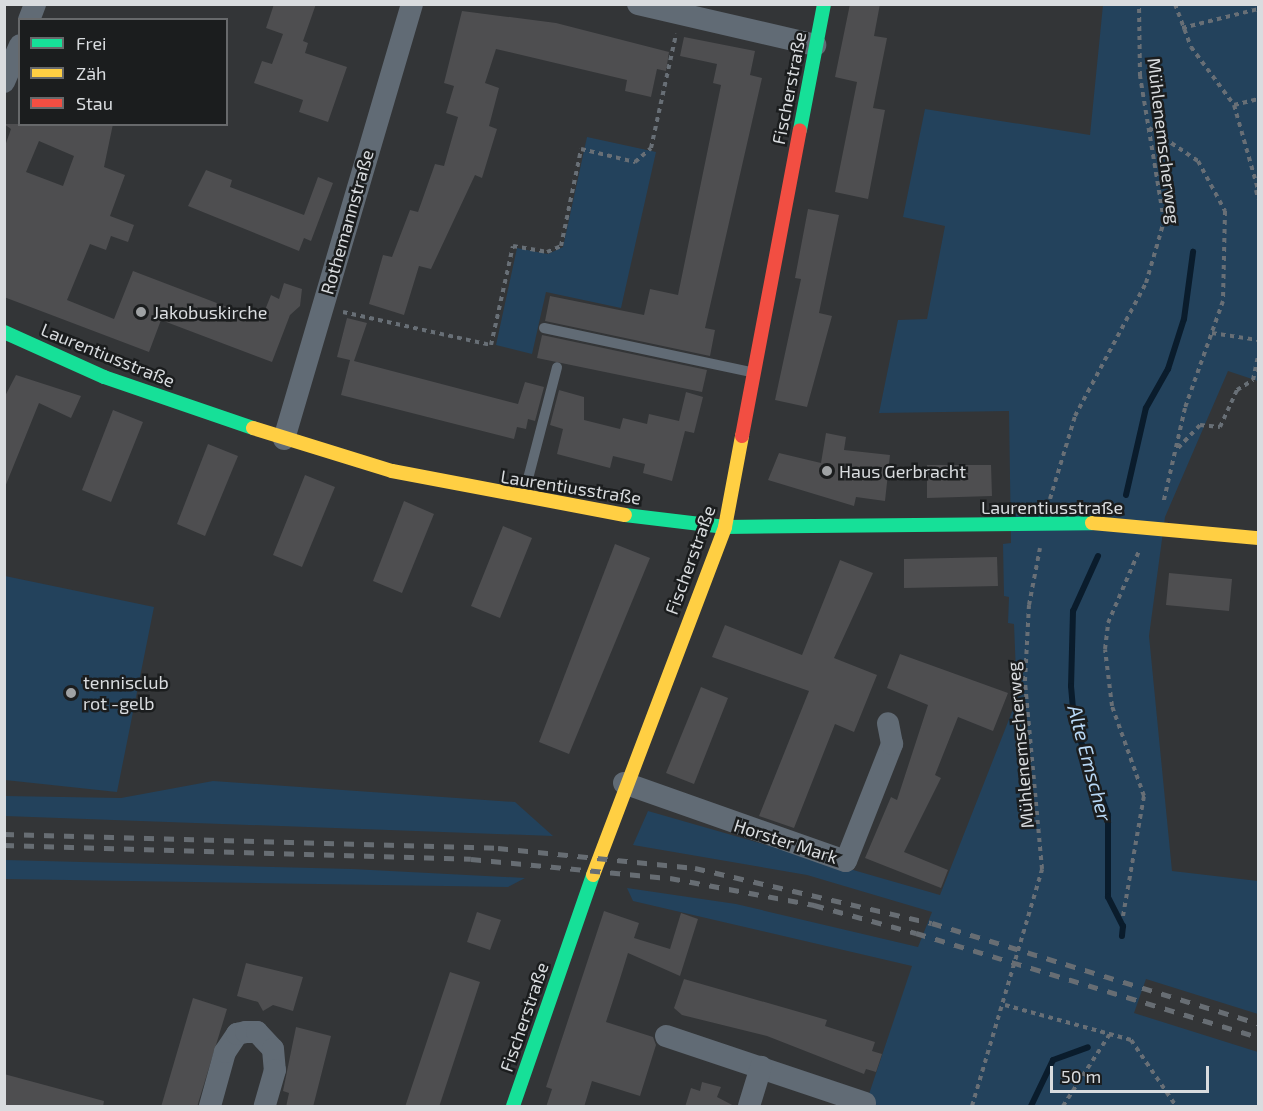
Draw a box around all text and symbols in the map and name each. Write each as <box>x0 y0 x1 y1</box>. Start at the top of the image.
legend <box>18 18 228 126</box>
street label: Fischerstraße <box>767 30 811 146</box>
text: Frei <box>76 32 107 54</box>
street label: Mühlenemscherweg <box>1143 57 1185 225</box>
text: Zäh <box>76 62 107 84</box>
text: Stau <box>76 92 113 114</box>
street label: Rothemannstraße <box>316 147 378 297</box>
place label: Jakobuskirche <box>153 301 267 323</box>
marker: Jakobuskirche <box>134 305 148 319</box>
street label: Laurentiusstraße <box>38 318 178 392</box>
place label: Haus Gerbracht <box>839 460 966 482</box>
marker: Haus Gerbracht <box>820 464 834 478</box>
street label: Laurentiusstraße <box>499 465 643 509</box>
street label: Laurentiusstraße <box>981 496 1123 518</box>
street label: Fischerstraße <box>660 503 720 617</box>
street label: Mühlenemscherweg <box>1002 661 1038 829</box>
place label: tennisclub rot -gelb <box>83 672 169 714</box>
marker: tennisclub rot -gelb <box>64 686 78 700</box>
water label: Alte Emscher <box>1063 702 1117 824</box>
street label: Horster Mark <box>731 814 841 868</box>
street label: Fischerstraße <box>495 959 553 1075</box>
scale bar <box>1053 1054 1212 1092</box>
text: 50 m <box>1061 1065 1101 1087</box>

